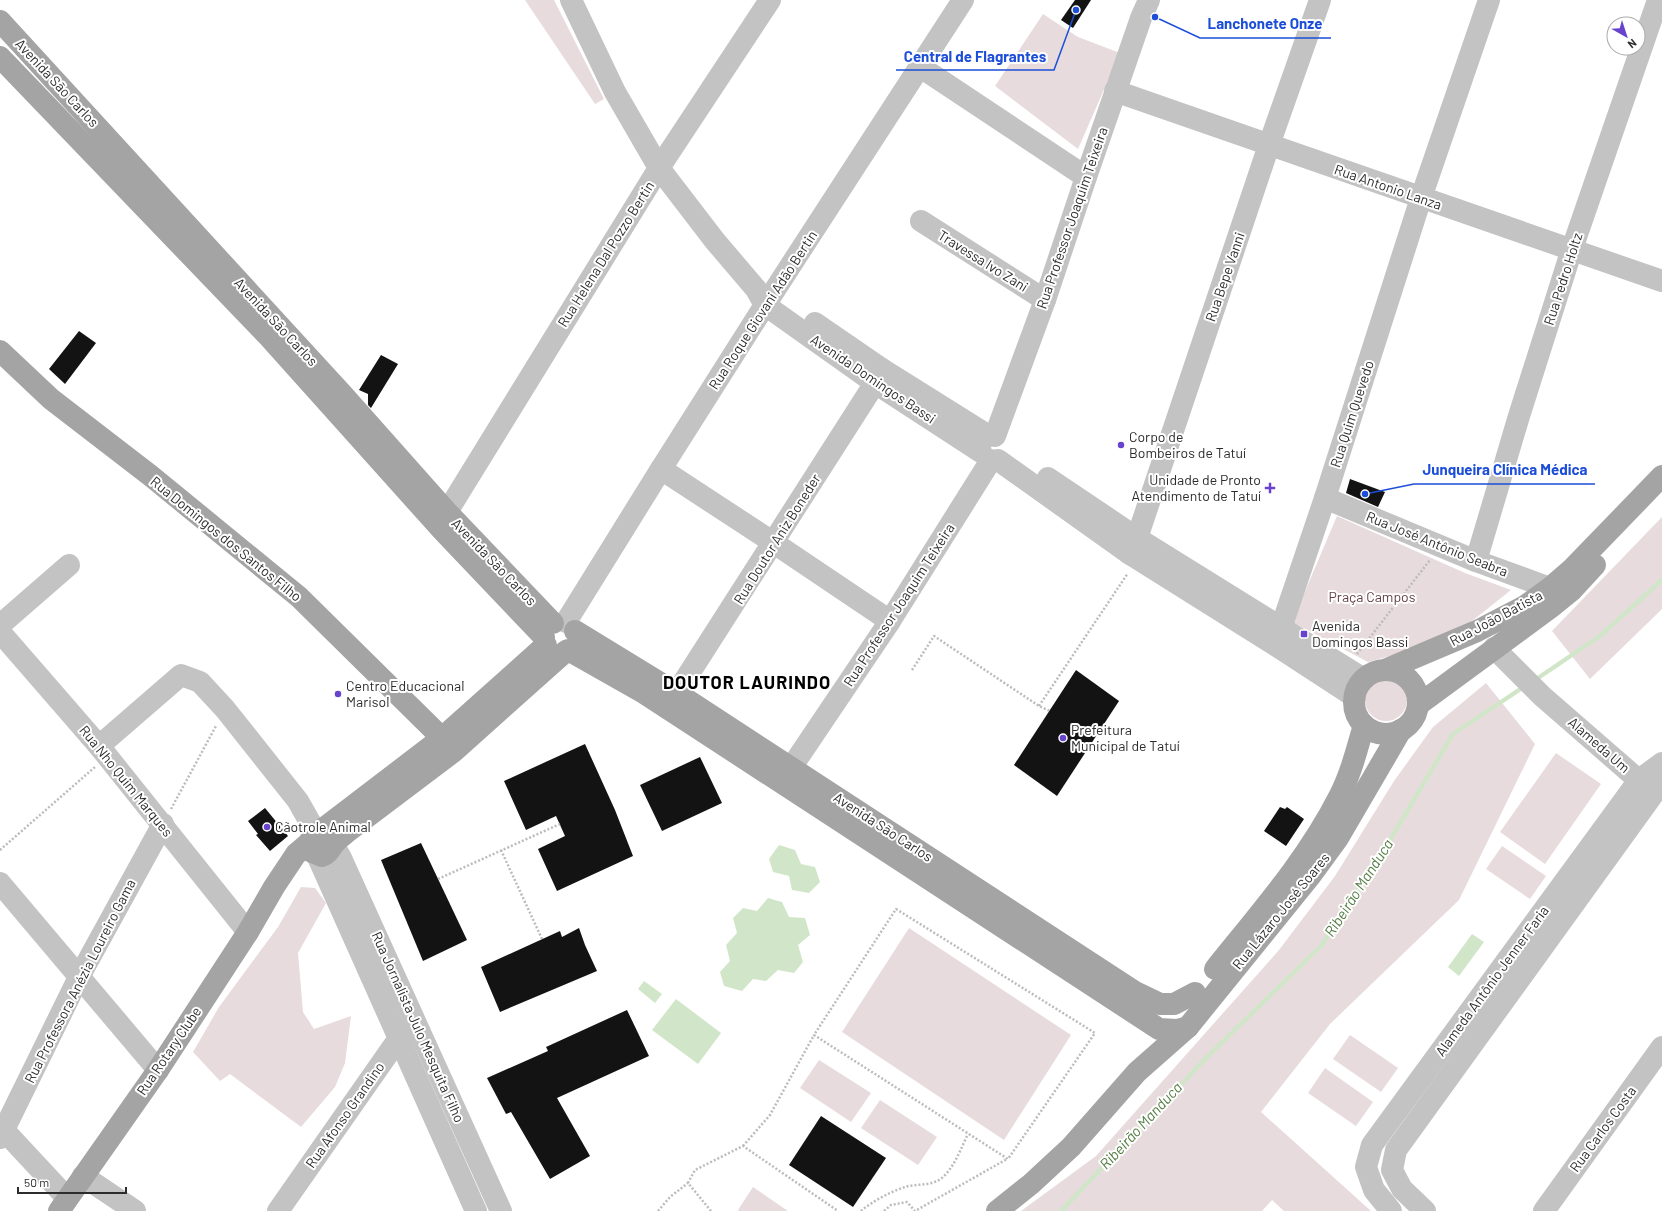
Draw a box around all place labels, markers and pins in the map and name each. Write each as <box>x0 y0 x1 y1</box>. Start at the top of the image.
callout: Lanchonete Onze <box>1200 11 1331 38</box>
callout: Central de Flagrantes <box>896 43 1054 70</box>
place label: Corpo de Bombeiros de Tatuí <box>1129 428 1246 461</box>
marker: Corpo de Bombeiros de Tatuí <box>1116 440 1126 450</box>
callout: Junqueira Clínica Médica <box>1414 457 1595 484</box>
place label: Unidade de Pronto Atendimento de Tatuí <box>1132 471 1261 504</box>
marker: Unidade de Pronto Atendimento de Tatuí <box>1264 482 1276 494</box>
place label: Avenida Domingos Bassi <box>1312 617 1408 650</box>
marker: Avenida Domingos Bassi <box>1299 629 1309 639</box>
place label: Centro Educacional Marisol <box>346 677 465 710</box>
marker: Centro Educacional Marisol <box>333 689 343 699</box>
place label: Prefeitura Municipal de Tatuí <box>1071 721 1180 754</box>
marker: Prefeitura Municipal de Tatuí <box>1058 733 1068 743</box>
place label: Cãotrole Animal <box>275 818 371 835</box>
marker: Cãotrole Animal <box>262 822 272 832</box>

